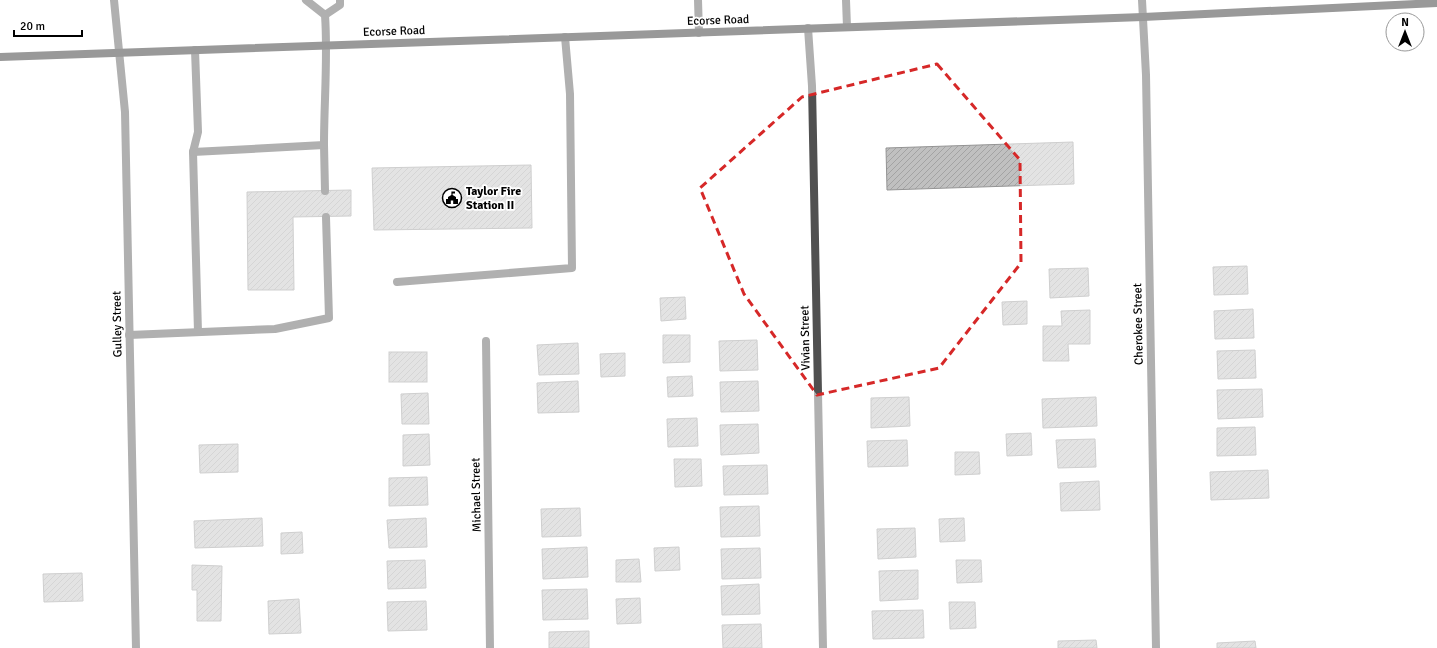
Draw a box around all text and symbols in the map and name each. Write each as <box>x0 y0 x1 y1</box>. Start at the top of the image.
scale bar <box>14 12 82 38</box>
street label: Ecorse Road <box>687 12 750 29</box>
north arrow <box>1385 12 1425 52</box>
text: N <box>1401 16 1409 29</box>
text: 20 m <box>20 19 45 34</box>
street label: Ecorse Road <box>363 23 426 40</box>
place label: Taylor Fire Station II <box>466 184 521 213</box>
public building icon: Taylor Fire Station II <box>441 187 463 209</box>
street label: Cherokee Street <box>1130 283 1147 365</box>
street label: Gulley Street <box>109 291 126 357</box>
street label: Vivian Street <box>797 305 814 371</box>
street label: Michael Street <box>468 458 485 532</box>

